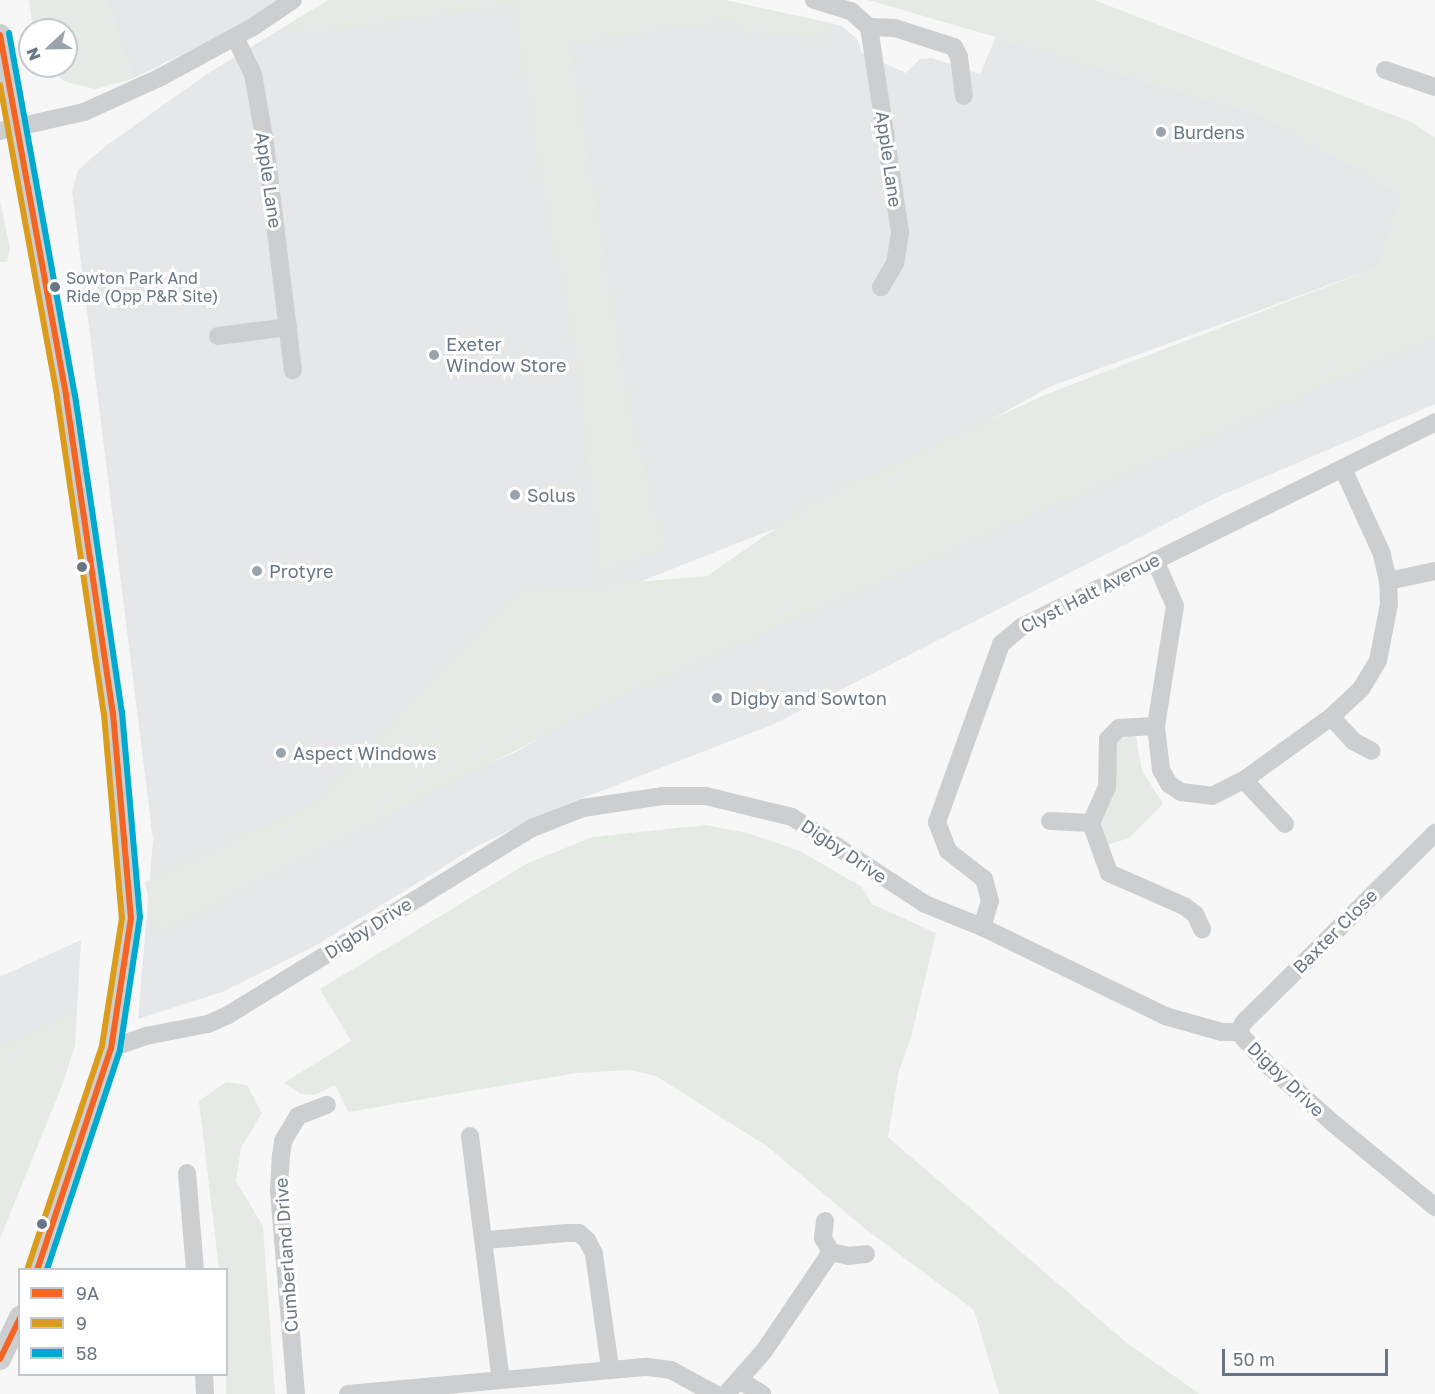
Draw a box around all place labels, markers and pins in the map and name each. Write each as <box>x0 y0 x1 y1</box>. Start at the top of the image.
place label: Burdens <box>1173 121 1245 143</box>
marker: Burdens <box>1154 125 1168 139</box>
place label: Sowton Park And Ride (Opp P&R Site) <box>66 268 218 306</box>
marker: Sowton Park And Ride (Opp P&R Site) <box>49 281 61 293</box>
place label: Exeter Window Store <box>446 334 566 376</box>
marker: Exeter Window Store <box>427 348 441 362</box>
place label: Solus <box>527 484 576 506</box>
marker: Solus <box>508 488 522 502</box>
place label: Protyre <box>269 560 333 582</box>
unlabelled marker <box>76 561 88 573</box>
marker: Protyre <box>250 564 264 578</box>
place label: Digby and Sowton <box>730 687 887 709</box>
marker: Digby and Sowton <box>708 689 726 707</box>
place label: Aspect Windows <box>293 742 437 764</box>
marker: Aspect Windows <box>274 746 288 760</box>
unlabelled marker <box>36 1218 48 1230</box>

